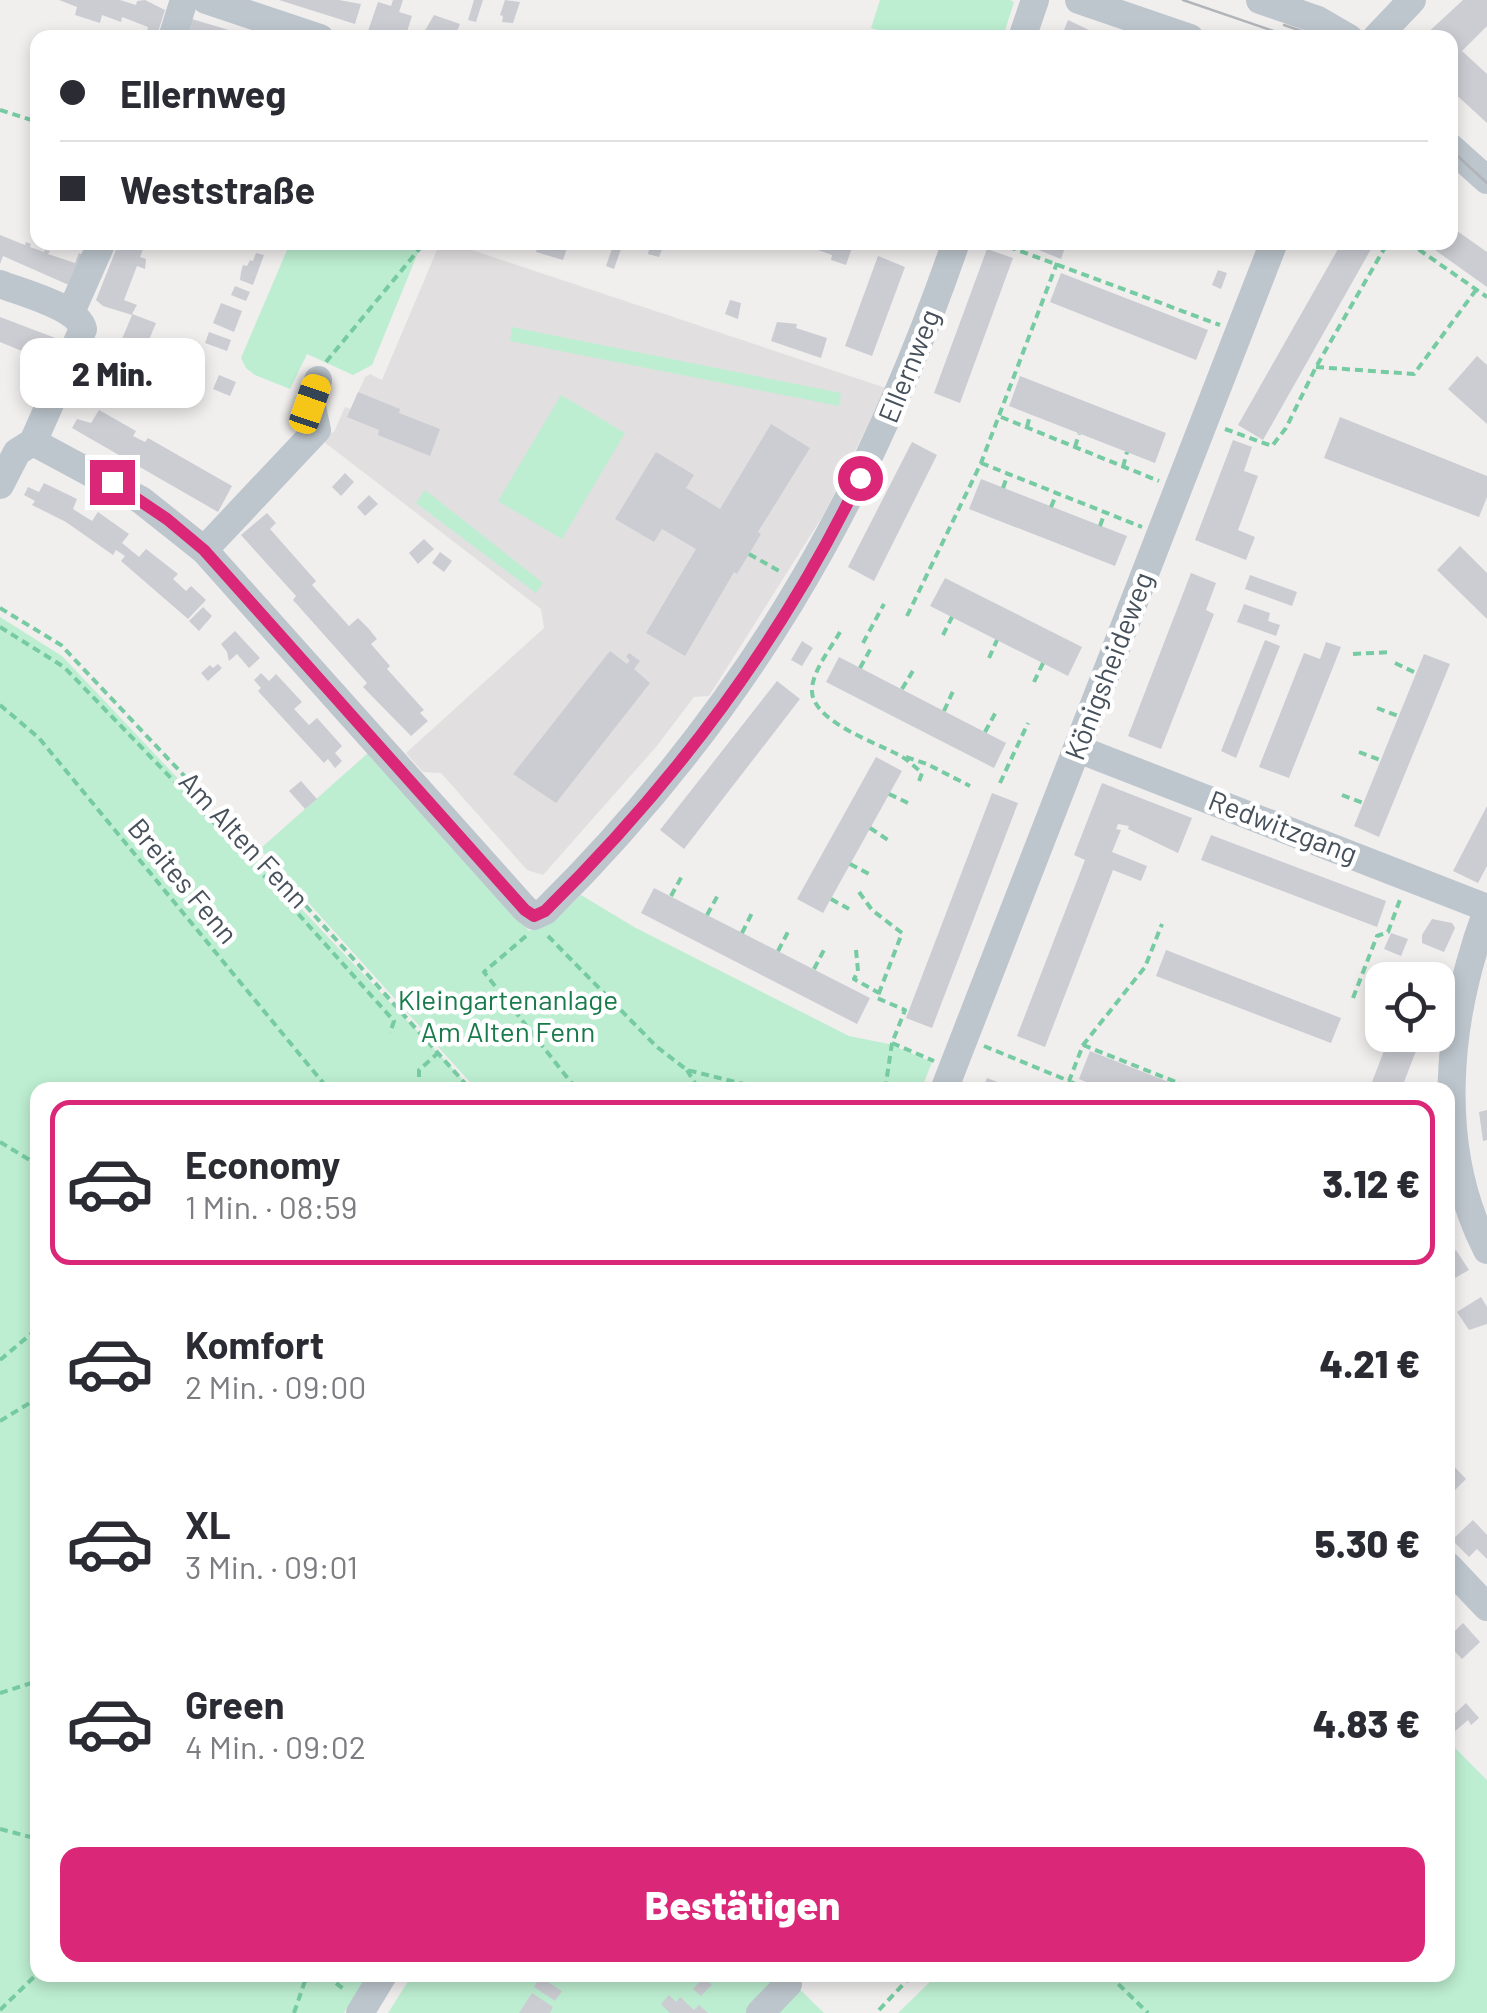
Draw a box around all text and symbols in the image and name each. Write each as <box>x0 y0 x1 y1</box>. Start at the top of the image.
text: Ellernweg <box>120 70 286 116</box>
text: Weststraße <box>120 166 315 212</box>
street label: Ellernweg <box>870 304 946 427</box>
callout: 2 Min. <box>19 337 204 407</box>
text: 2 Min. <box>72 354 153 392</box>
car <box>286 371 334 437</box>
route start <box>838 456 883 501</box>
route end <box>90 460 135 505</box>
street label: Königsheideweg <box>1057 567 1160 764</box>
street label: Am Alten Fenn <box>173 764 317 915</box>
street label: Redwitzgang <box>1204 782 1363 870</box>
street label: Breites Fenn <box>122 811 246 950</box>
map controls <box>1365 962 1455 1052</box>
button: locate <box>1365 962 1455 1052</box>
park label: Kleingartenanlage Am Alten Fenn <box>398 982 618 1048</box>
icon: car <box>65 1138 155 1228</box>
text: Economy <box>185 1141 340 1187</box>
text: 3.12 € <box>1322 1160 1420 1206</box>
text: 1 Min. · 08:59 <box>185 1187 357 1225</box>
icon: car <box>65 1318 155 1408</box>
text: Komfort <box>185 1321 324 1367</box>
text: 4.21 € <box>1319 1340 1420 1386</box>
text: 2 Min. · 09:00 <box>185 1367 366 1405</box>
icon: car <box>65 1498 155 1588</box>
text: XL <box>185 1501 231 1547</box>
text: 5.30 € <box>1315 1520 1420 1566</box>
text: 3 Min. · 09:01 <box>185 1547 358 1585</box>
icon: car <box>65 1678 155 1768</box>
text: Green <box>185 1681 285 1727</box>
text: 4.83 € <box>1313 1700 1420 1746</box>
text: 4 Min. · 09:02 <box>185 1727 366 1765</box>
button: Bestätigen <box>60 1847 1425 1962</box>

